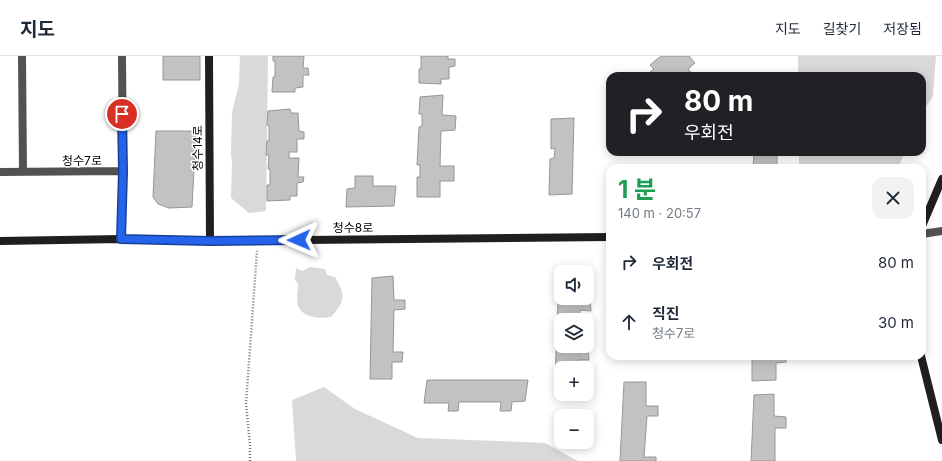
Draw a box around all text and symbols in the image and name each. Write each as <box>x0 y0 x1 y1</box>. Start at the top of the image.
text: 지도 <box>20 18 55 41</box>
text: 지도 <box>775 20 801 37</box>
text: 길찾기 <box>823 20 861 37</box>
text: 저장됨 <box>883 20 922 37</box>
text: 80 m <box>684 84 753 118</box>
icon: right <box>618 88 670 140</box>
pin <box>105 97 139 131</box>
icon: arrive <box>111 103 133 125</box>
text: 우회전 <box>684 122 734 143</box>
street label: 청수14로 <box>190 125 205 171</box>
street label: 청수7로 <box>62 153 102 168</box>
text: 1 분 <box>618 175 656 204</box>
button: close <box>872 177 914 219</box>
text: 140 m · 20:57 <box>618 205 701 221</box>
position arrow <box>278 219 320 261</box>
street label: 청수8로 <box>333 220 373 235</box>
icon: right <box>618 251 640 273</box>
text: 80 m <box>878 253 914 272</box>
text: 우회전 <box>652 254 693 273</box>
map controls <box>554 265 594 449</box>
button: sound <box>554 265 594 305</box>
text: 직진 <box>652 304 680 323</box>
icon: ahead <box>618 311 640 333</box>
button: layers <box>554 313 594 353</box>
text: 30 m <box>878 313 914 332</box>
text: 청수7로 <box>652 325 695 341</box>
button: + <box>554 361 594 401</box>
button: − <box>554 409 594 449</box>

